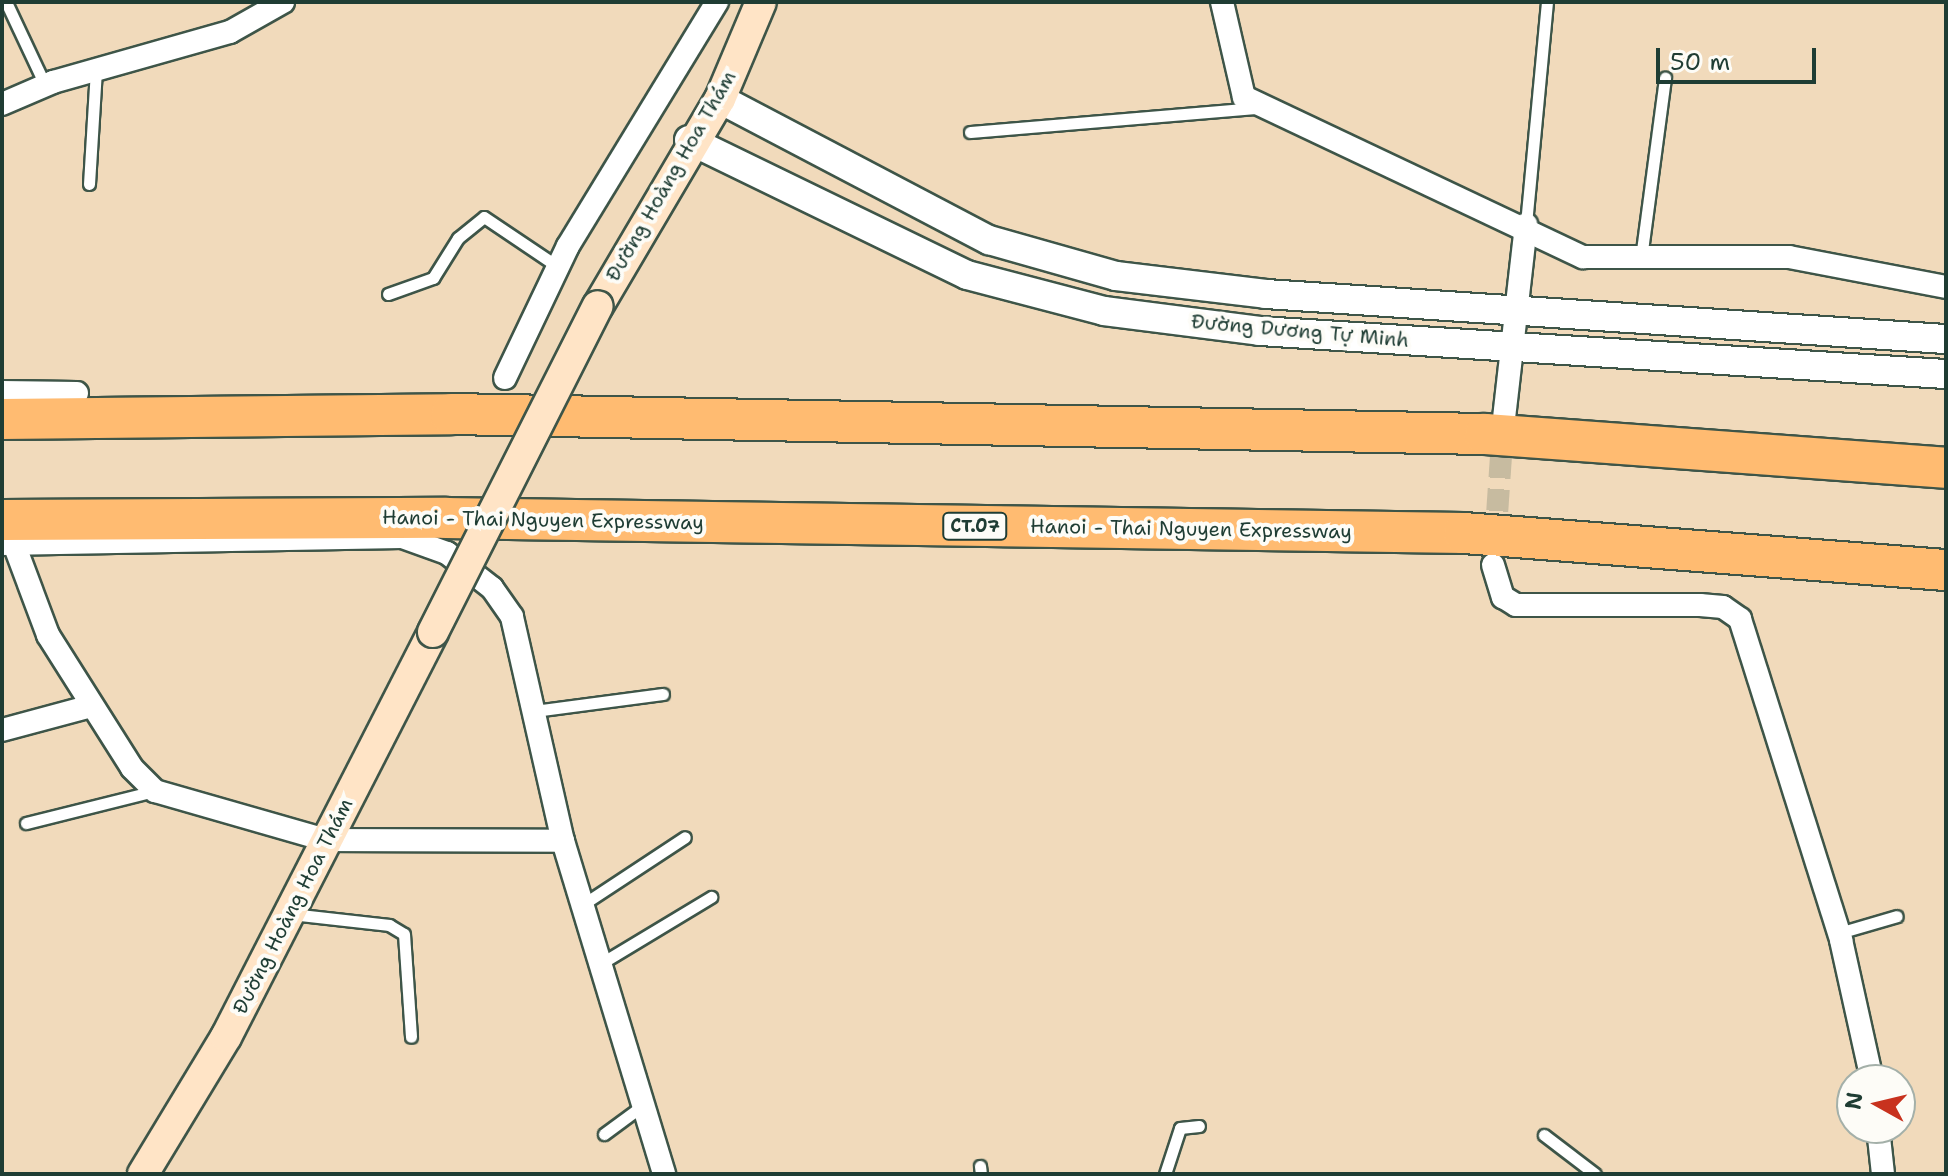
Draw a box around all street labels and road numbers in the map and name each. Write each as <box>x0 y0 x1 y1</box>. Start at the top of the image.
street label: Đường Hoàng Hoa Thám <box>601 67 741 285</box>
street label: Đường Dương Tự Minh <box>1190 310 1410 352</box>
street label: Hanoi - Thai Nguyen Expressway <box>382 505 704 535</box>
road number: CT.07 <box>941 512 1009 540</box>
street label: Hanoi - Thai Nguyen Expressway <box>1030 514 1352 544</box>
street label: Đường Hoàng Hoa Thám <box>228 794 358 1018</box>

